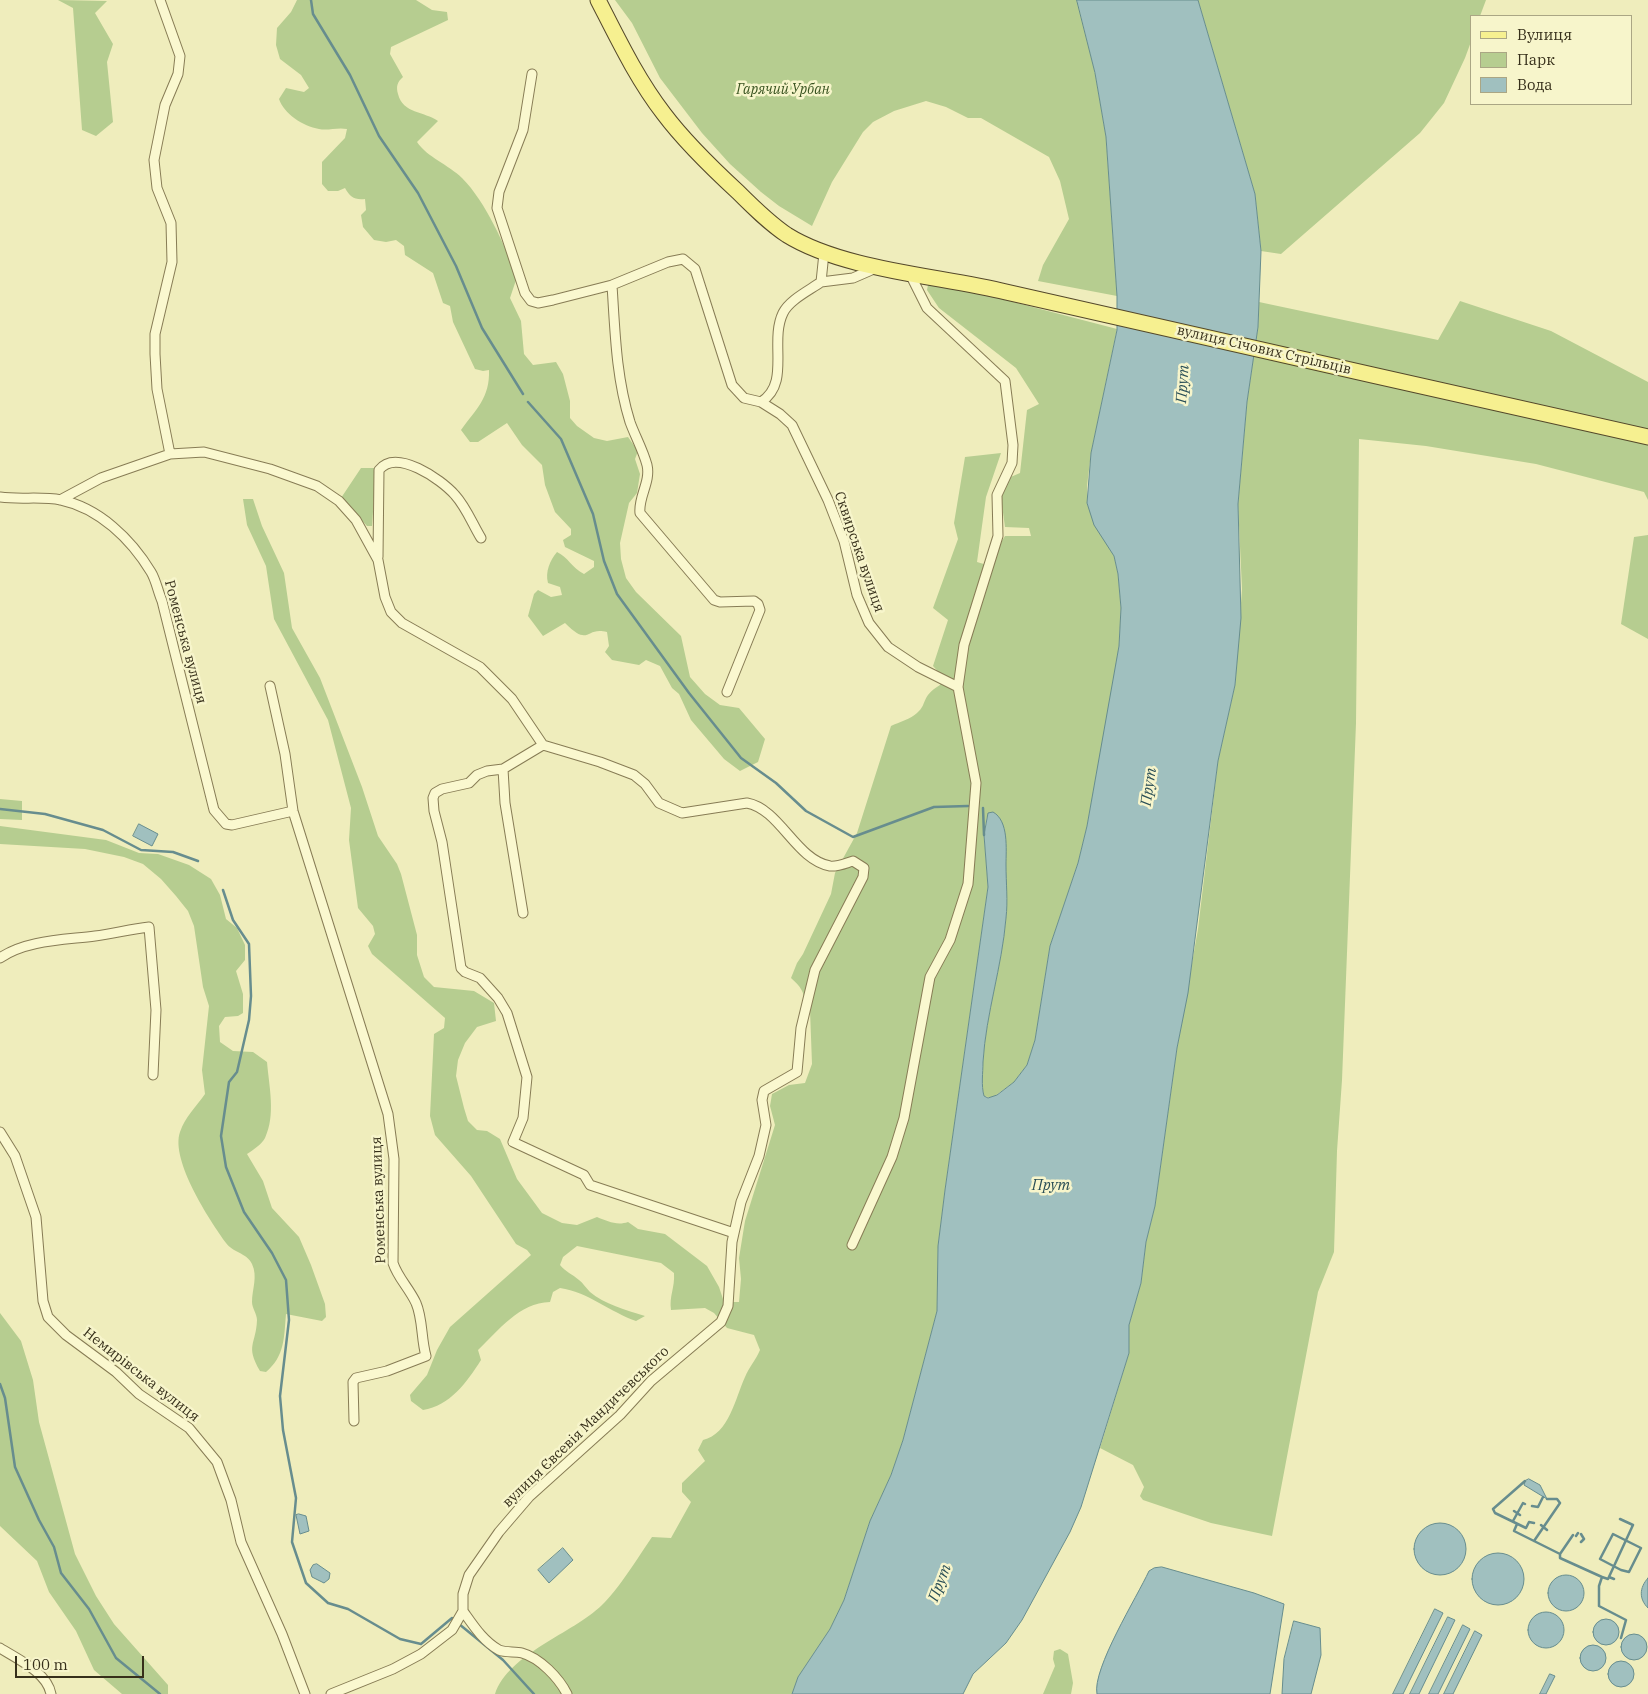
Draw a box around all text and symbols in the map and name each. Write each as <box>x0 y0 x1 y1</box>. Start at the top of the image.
legend <box>1470 15 1633 105</box>
text: Вулиця <box>1517 25 1572 44</box>
text: Парк <box>1517 50 1555 69</box>
text: Вода <box>1517 75 1553 94</box>
park label: Гарячий Урбан <box>736 82 830 98</box>
street label: вулиця Січових Стрільців <box>1175 322 1353 378</box>
water label: Прут <box>1173 364 1193 404</box>
street label: Сквирська вулиця <box>830 489 888 615</box>
street label: Роменська вулиця <box>160 578 210 706</box>
water label: Прут <box>1137 767 1161 807</box>
street label: Роменська вулиця <box>368 1136 390 1264</box>
water label: Прут <box>1032 1177 1070 1195</box>
street label: Немирівська вулиця <box>80 1324 202 1426</box>
street label: вулиця Євсевія Мандичевського <box>499 1343 673 1511</box>
water label: Прут <box>925 1562 955 1604</box>
scale bar <box>18 1646 146 1678</box>
text: 100 m <box>23 1655 68 1674</box>

